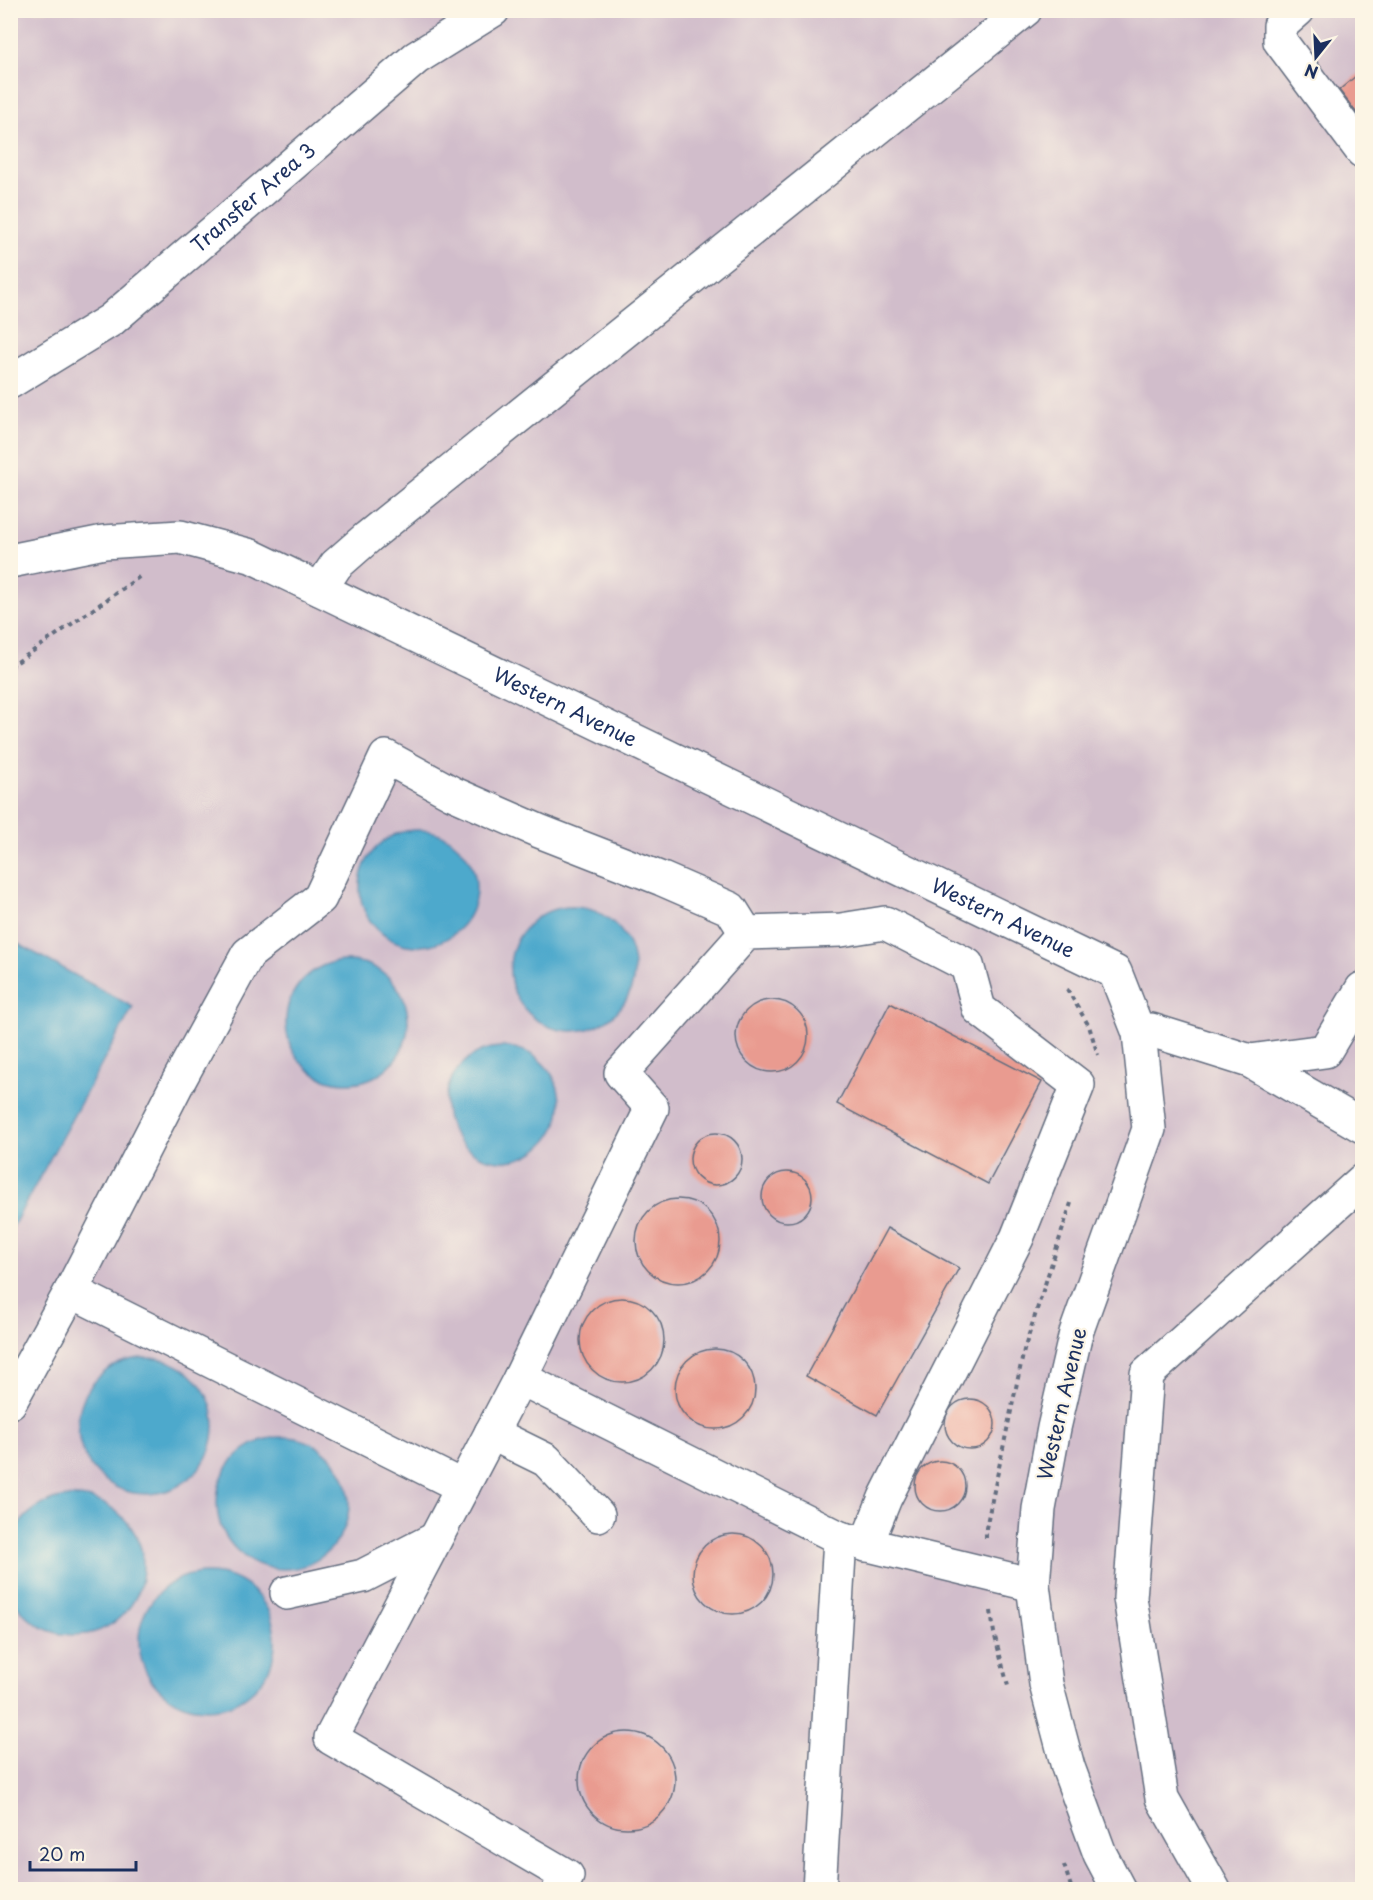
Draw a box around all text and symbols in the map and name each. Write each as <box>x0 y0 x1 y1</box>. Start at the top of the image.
north arrow <box>1286 27 1346 87</box>
text: N <box>1301 59 1321 86</box>
street label: Transfer Area 3 <box>184 135 321 259</box>
street label: Western Avenue <box>489 659 642 754</box>
street label: Western Avenue <box>926 870 1080 965</box>
street label: Western Avenue <box>1029 1324 1093 1483</box>
scale bar <box>30 1834 136 1872</box>
text: 20 m <box>39 1840 85 1867</box>

